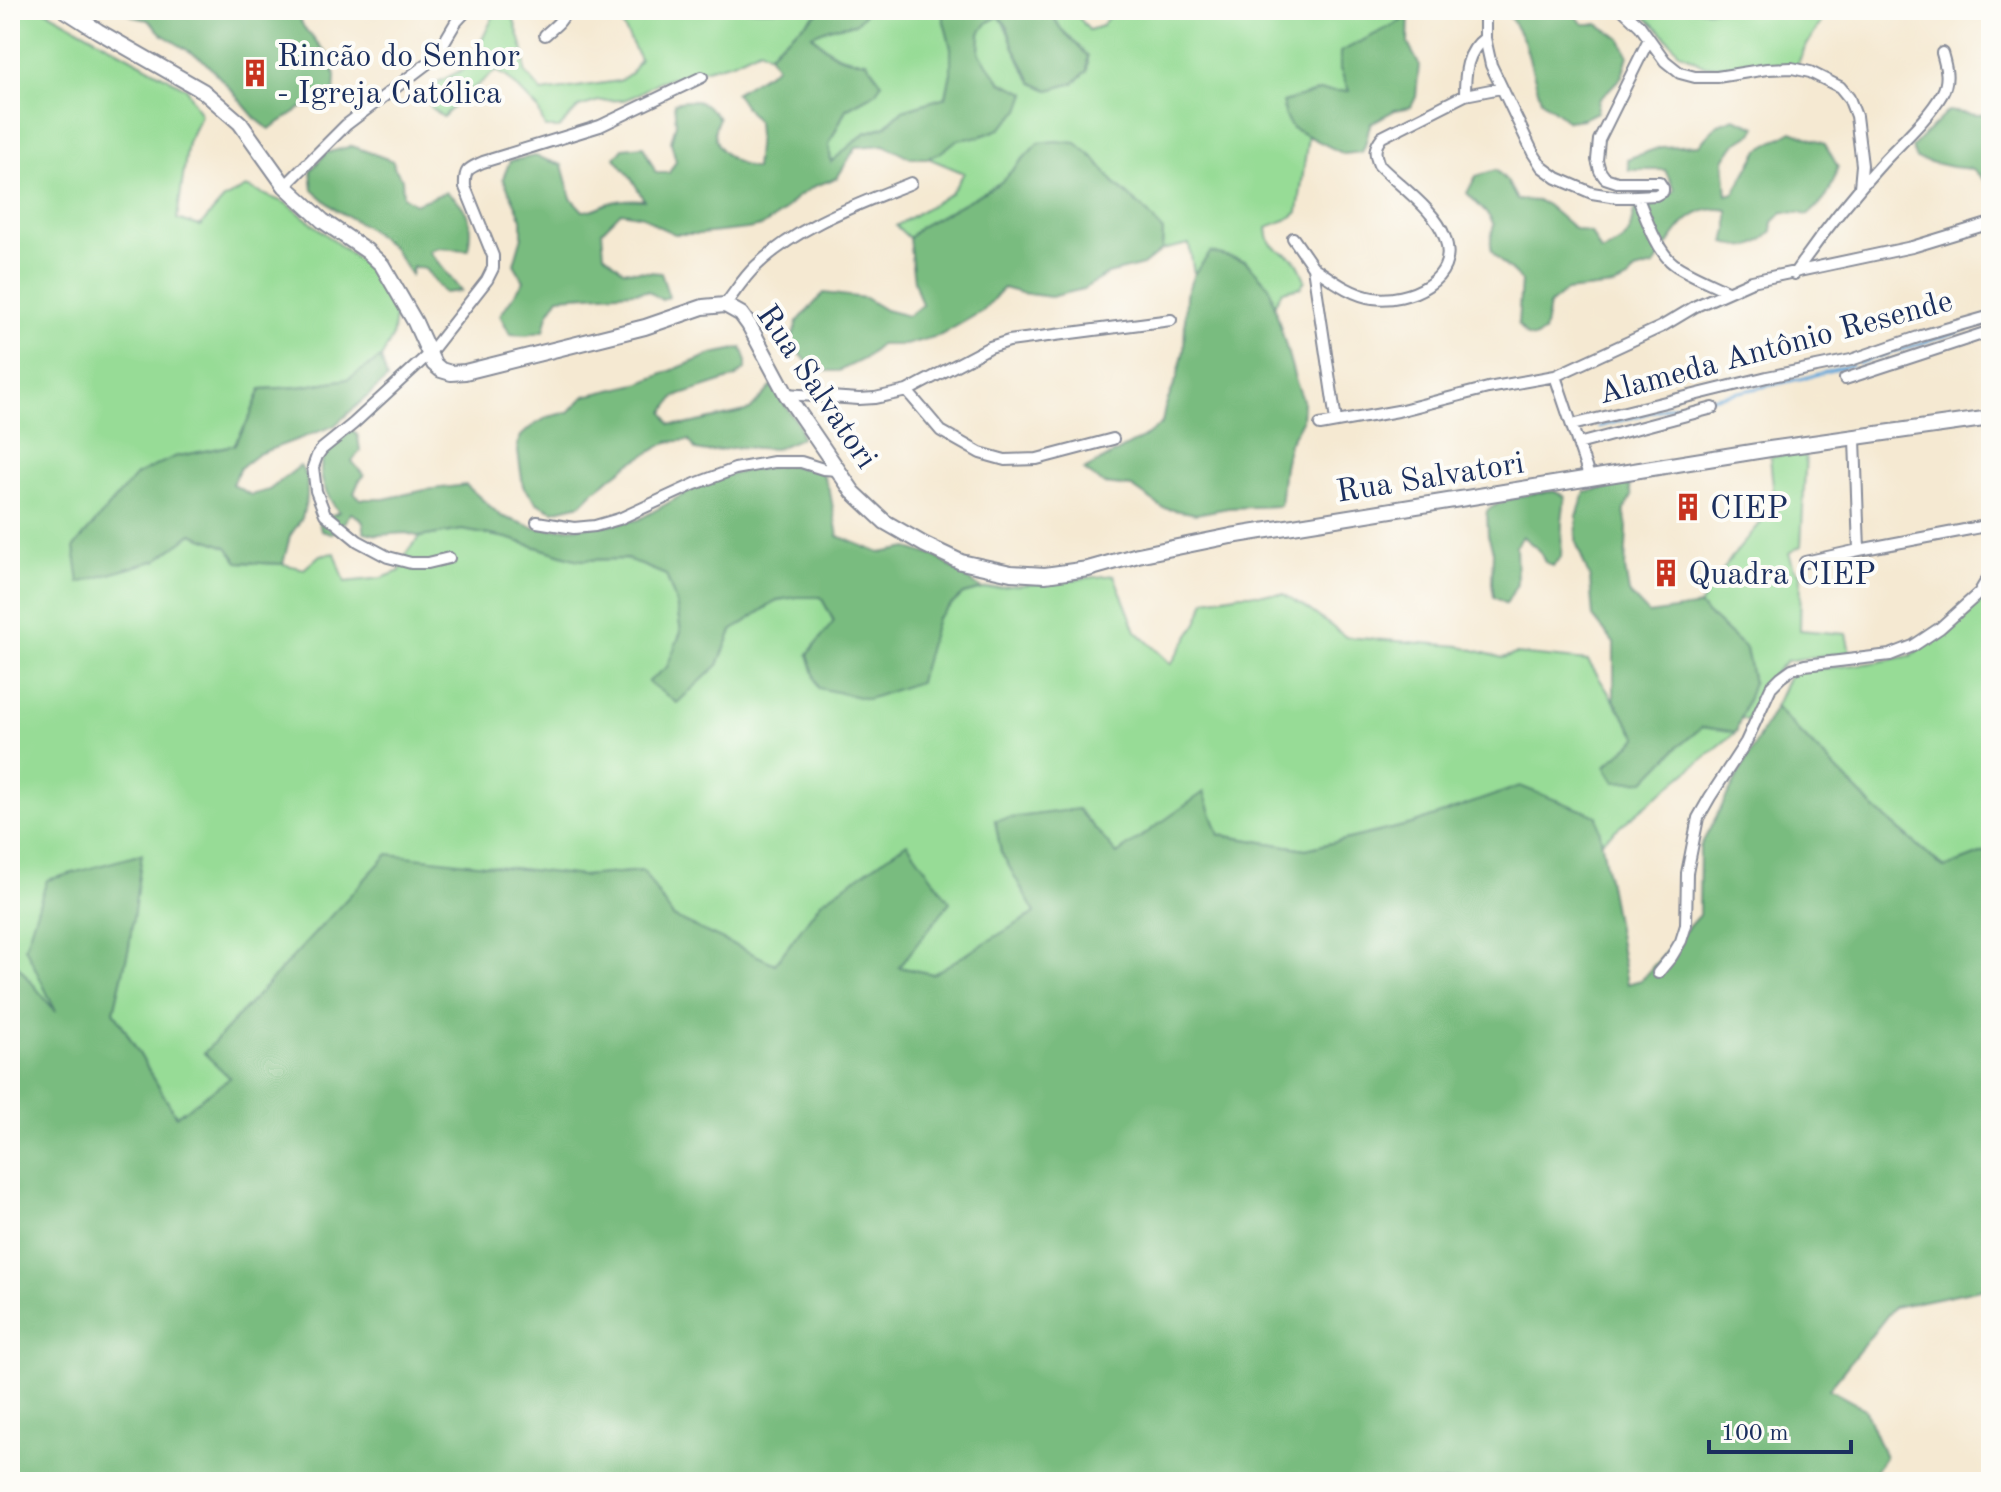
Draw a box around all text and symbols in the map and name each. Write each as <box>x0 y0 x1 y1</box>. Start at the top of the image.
place label: Rincão do Senhor - Igreja Católica <box>277 42 520 111</box>
building icon: Rincão do Senhor - Igreja Católica <box>240 58 270 88</box>
street label: Alameda Antônio Resende <box>1595 286 1956 412</box>
street label: Rua Salvatori <box>749 300 882 475</box>
street label: Rua Salvatori <box>1334 448 1527 510</box>
building icon: CIEP <box>1673 492 1703 522</box>
place label: CIEP <box>1710 494 1788 526</box>
building icon: Quadra CIEP <box>1651 558 1681 588</box>
place label: Quadra CIEP <box>1688 560 1876 592</box>
scale bar <box>1709 1404 1851 1454</box>
text: 100 m <box>1721 1422 1789 1446</box>

